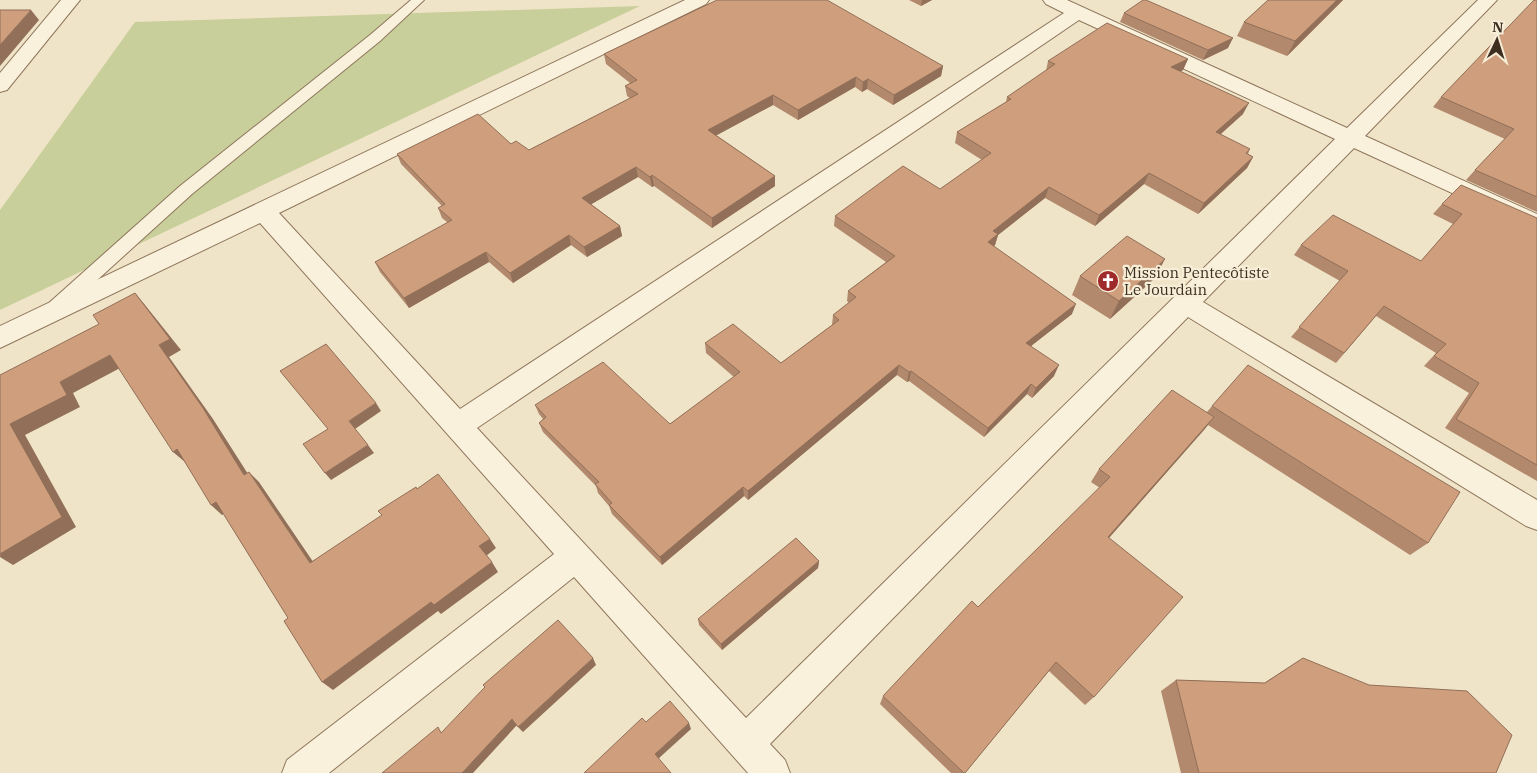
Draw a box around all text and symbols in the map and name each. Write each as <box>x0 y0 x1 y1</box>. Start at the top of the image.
north arrow <box>1472 15 1522 65</box>
text: N <box>1492 18 1504 36</box>
place label: Mission Pentecôtiste Le Jourdain <box>1124 263 1269 299</box>
church icon: Mission Pentecôtiste Le Jourdain <box>1096 269 1120 293</box>

